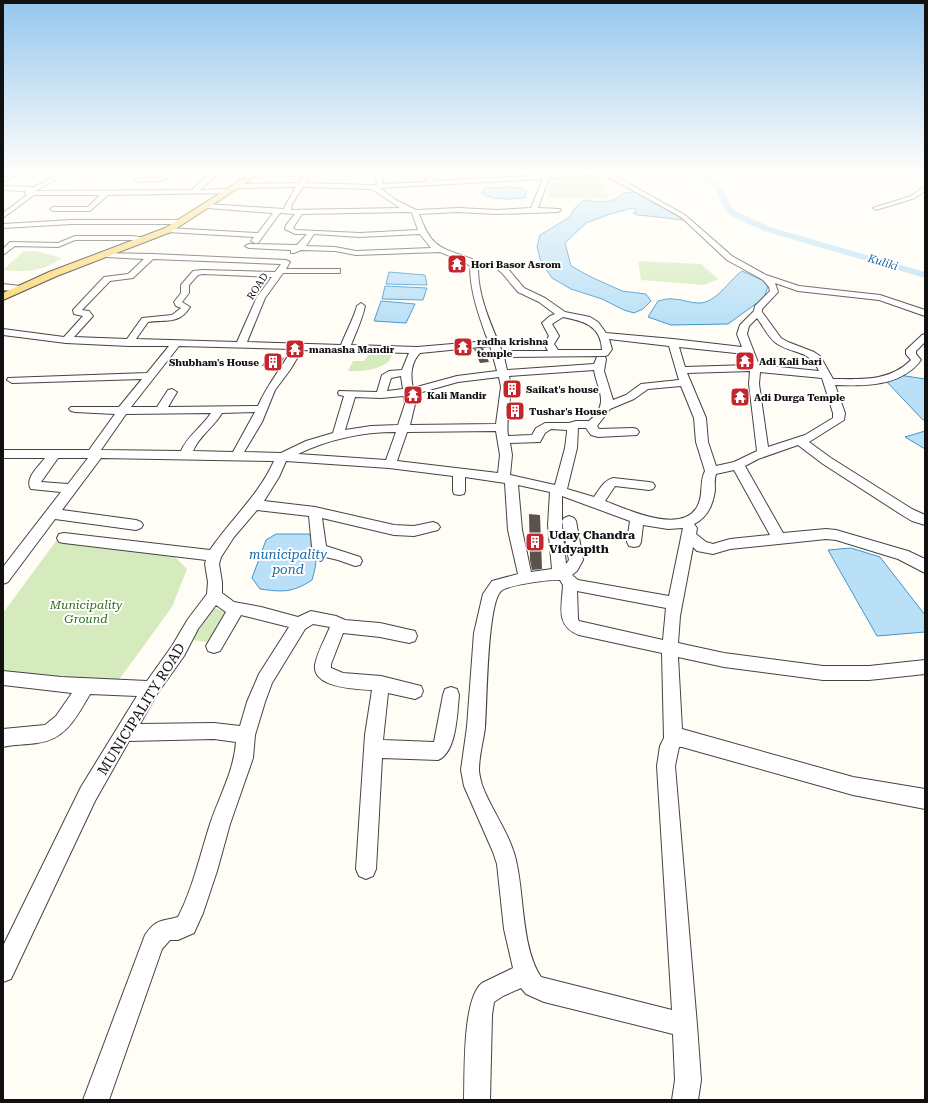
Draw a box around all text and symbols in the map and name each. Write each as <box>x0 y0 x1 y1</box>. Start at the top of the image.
water label: Kuliki <box>865 251 900 273</box>
temple icon: Hori Basor Asrom <box>446 253 468 275</box>
place label: Hori Basor Asrom <box>471 259 561 270</box>
street label: ROAD <box>245 271 270 302</box>
temple icon: radha krishna temple <box>452 336 474 358</box>
place label: radha krishna temple <box>477 336 548 359</box>
temple icon: manasha Mandir <box>284 338 306 360</box>
place label: manasha Mandir <box>309 344 395 355</box>
temple icon: Adi Kali bari <box>734 350 756 372</box>
building icon: Shubham's House <box>262 351 284 373</box>
place label: Adi Kali bari <box>759 356 823 367</box>
place label: Shubham's House <box>169 357 259 368</box>
building icon: Saikat's house <box>501 378 523 400</box>
temple icon: Kali Mandir <box>402 384 424 406</box>
place label: Saikat's house <box>526 384 599 395</box>
temple icon: Adi Durga Temple <box>729 386 751 408</box>
place label: Kali Mandir <box>427 390 487 401</box>
place label: Adi Durga Temple <box>754 392 845 403</box>
building icon: Tushar's House <box>504 400 526 422</box>
place label: Tushar's House <box>529 406 607 417</box>
place label: Uday Chandra Vidyapith <box>549 528 635 556</box>
building icon: Uday Chandra Vidyapith <box>524 531 546 553</box>
water label: municipality pond <box>249 547 327 577</box>
park label: Municipality Ground <box>49 598 123 626</box>
street label: MUNICIPALITY ROAD <box>94 640 188 778</box>

